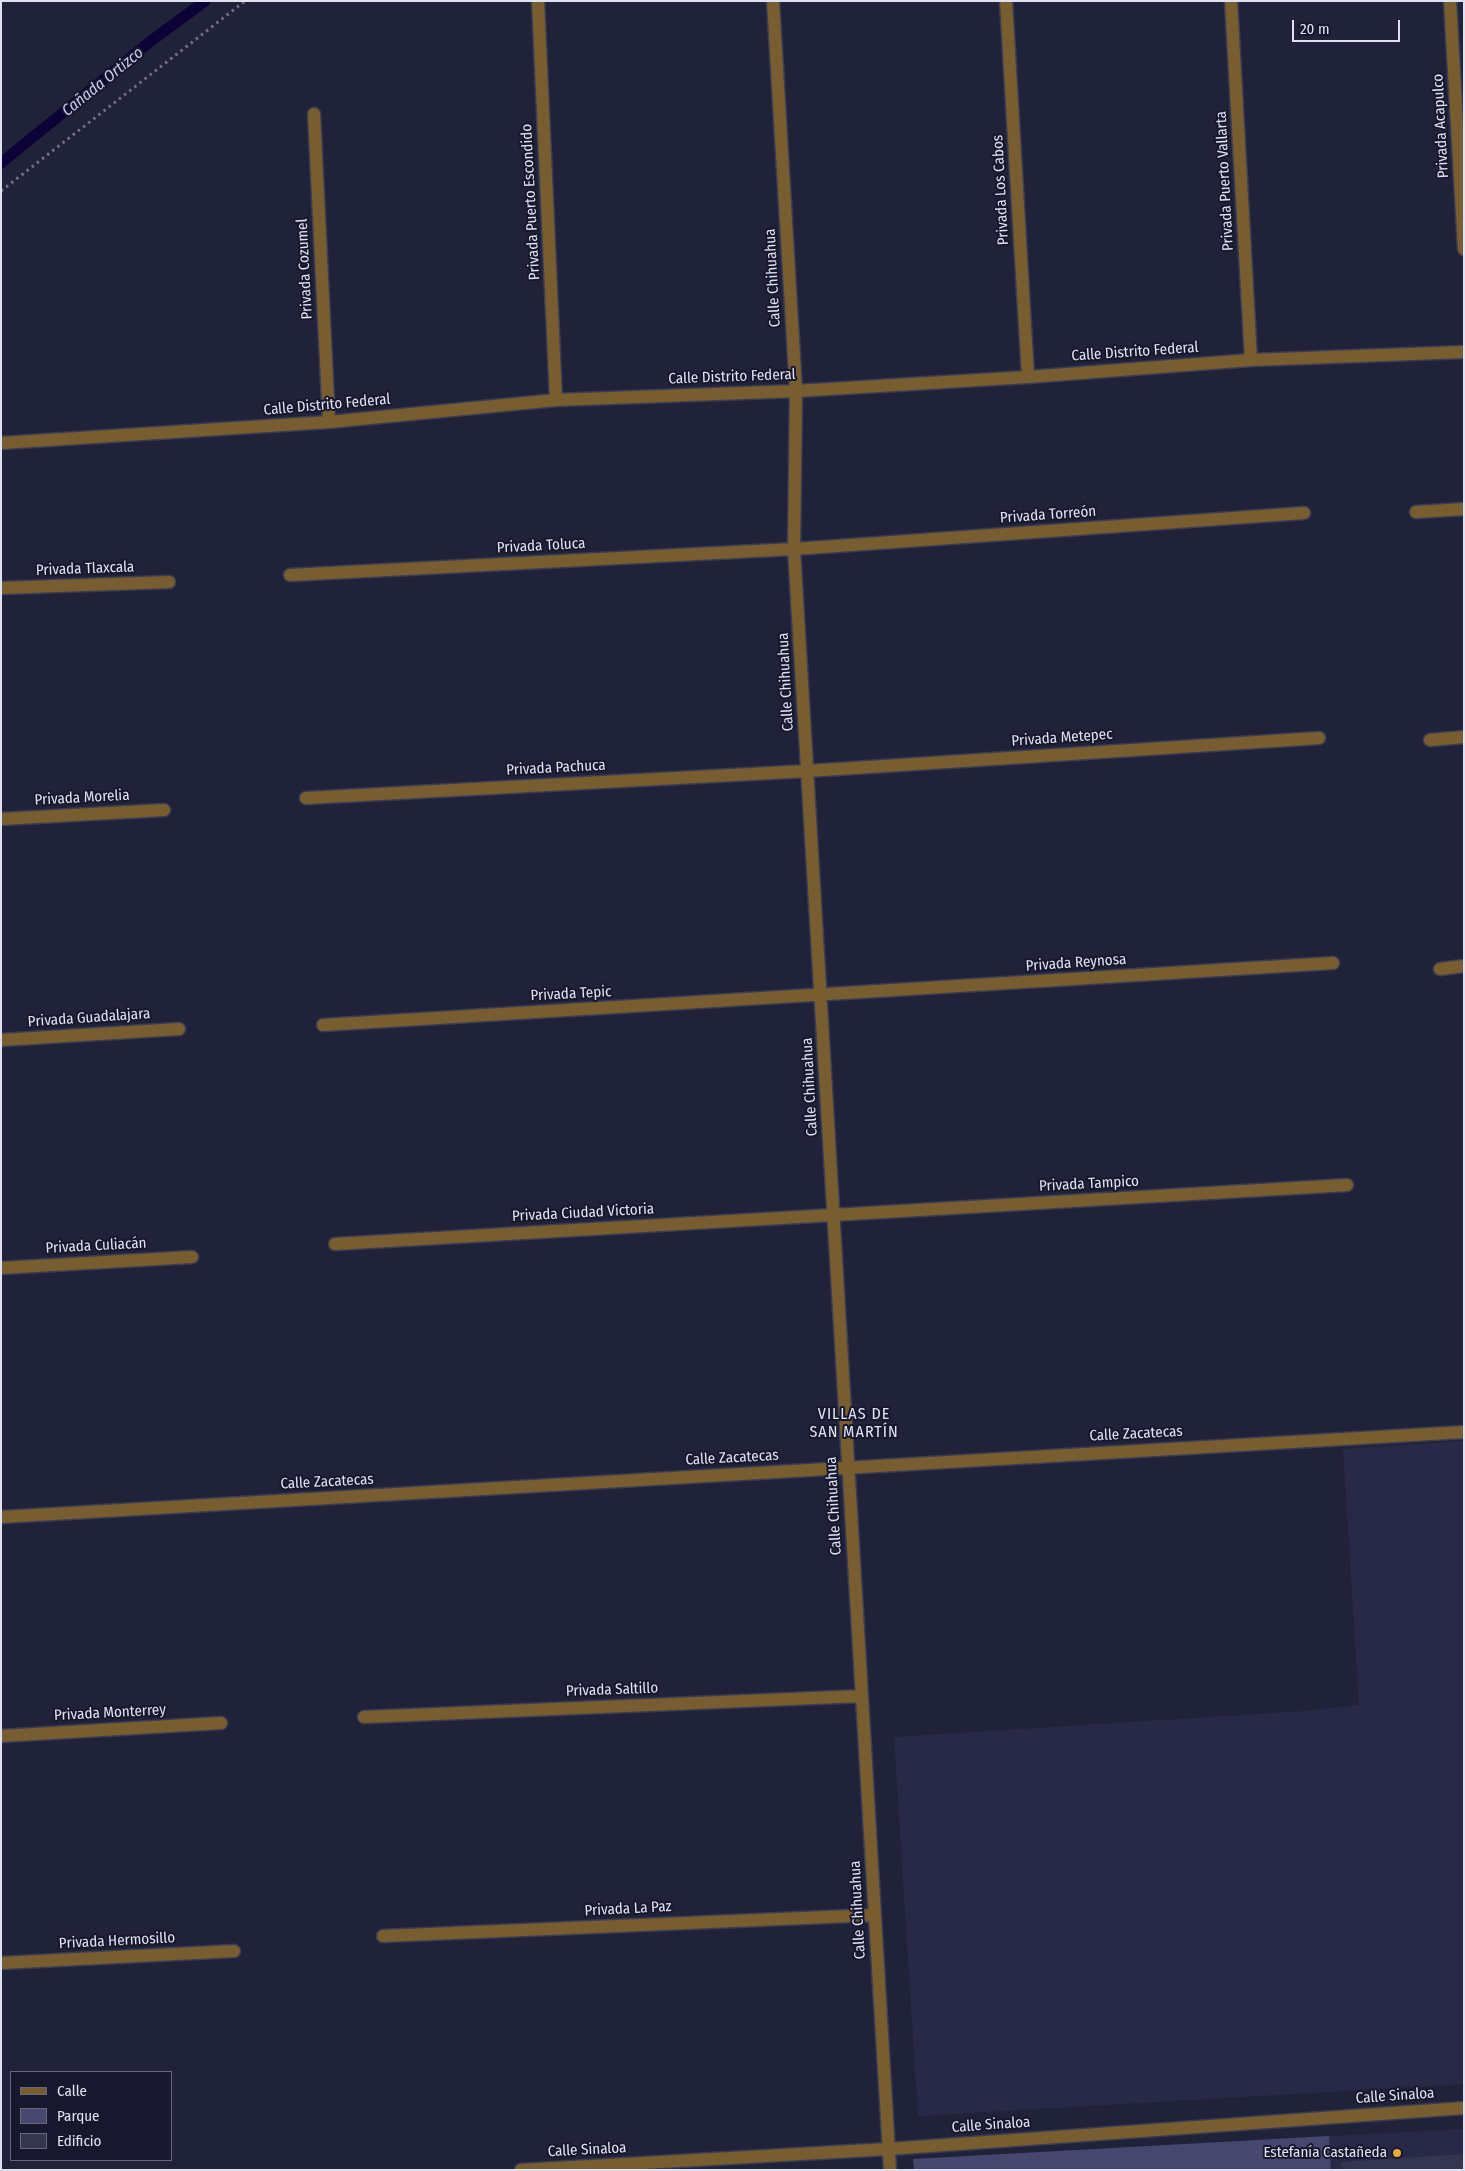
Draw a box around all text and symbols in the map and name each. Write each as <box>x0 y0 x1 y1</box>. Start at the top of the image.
scale bar <box>1295 10 1402 42</box>
text: 20 m <box>1300 20 1330 38</box>
water label: Cañada Ortizco <box>58 43 148 121</box>
street label: Privada Acapulco <box>1429 73 1453 179</box>
street label: Privada Puerto Vallarta <box>1212 111 1238 251</box>
street label: Privada Puerto Escondido <box>518 123 544 281</box>
street label: Privada Los Cabos <box>989 134 1013 246</box>
street label: Privada Cozumel <box>293 218 317 320</box>
street label: Calle Chihuahua <box>761 228 785 328</box>
street label: Calle Distrito Federal <box>1071 339 1199 365</box>
street label: Calle Distrito Federal <box>668 366 796 388</box>
street label: Calle Distrito Federal <box>263 390 391 420</box>
street label: Privada Torreón <box>999 503 1097 527</box>
street label: Privada Toluca <box>496 535 586 557</box>
street label: Privada Tlaxcala <box>35 558 135 580</box>
street label: Calle Chihuahua <box>774 632 798 732</box>
street label: Privada Metepec <box>1011 725 1113 751</box>
street label: Privada Pachuca <box>506 756 606 780</box>
street label: Privada Morelia <box>34 787 130 809</box>
street label: Privada Reynosa <box>1025 951 1127 975</box>
street label: Privada Tepic <box>530 983 612 1005</box>
street label: Privada Guadalajara <box>27 1005 151 1031</box>
street label: Calle Chihuahua <box>798 1037 822 1137</box>
street label: Privada Tampico <box>1039 1172 1139 1196</box>
street label: Privada Ciudad Victoria <box>511 1200 655 1226</box>
street label: Privada Culiacán <box>45 1234 147 1258</box>
district label: VILLAS DE SAN MARTÍN <box>808 1405 900 1443</box>
street label: Calle Zacatecas <box>1089 1423 1183 1445</box>
street label: Calle Zacatecas <box>685 1447 779 1469</box>
street label: Calle Chihuahua <box>822 1456 846 1556</box>
street label: Calle Zacatecas <box>280 1471 374 1493</box>
street label: Privada Saltillo <box>566 1679 658 1701</box>
street label: Privada Monterrey <box>54 1701 166 1725</box>
street label: Calle Chihuahua <box>846 1860 870 1960</box>
street label: Privada La Paz <box>584 1898 672 1920</box>
street label: Privada Hermosillo <box>58 1929 176 1953</box>
legend <box>10 2071 172 2161</box>
text: Calle <box>57 2082 87 2100</box>
street label: Calle Sinaloa <box>1355 2084 1435 2108</box>
text: Parque <box>57 2107 100 2125</box>
street label: Calle Sinaloa <box>951 2113 1031 2137</box>
text: Edificio <box>57 2132 102 2150</box>
street label: Calle Sinaloa <box>547 2139 627 2161</box>
place label: Estefanía Castañeda <box>1263 2144 1387 2162</box>
marker: Estefanía Castañeda <box>1391 2147 1403 2159</box>

